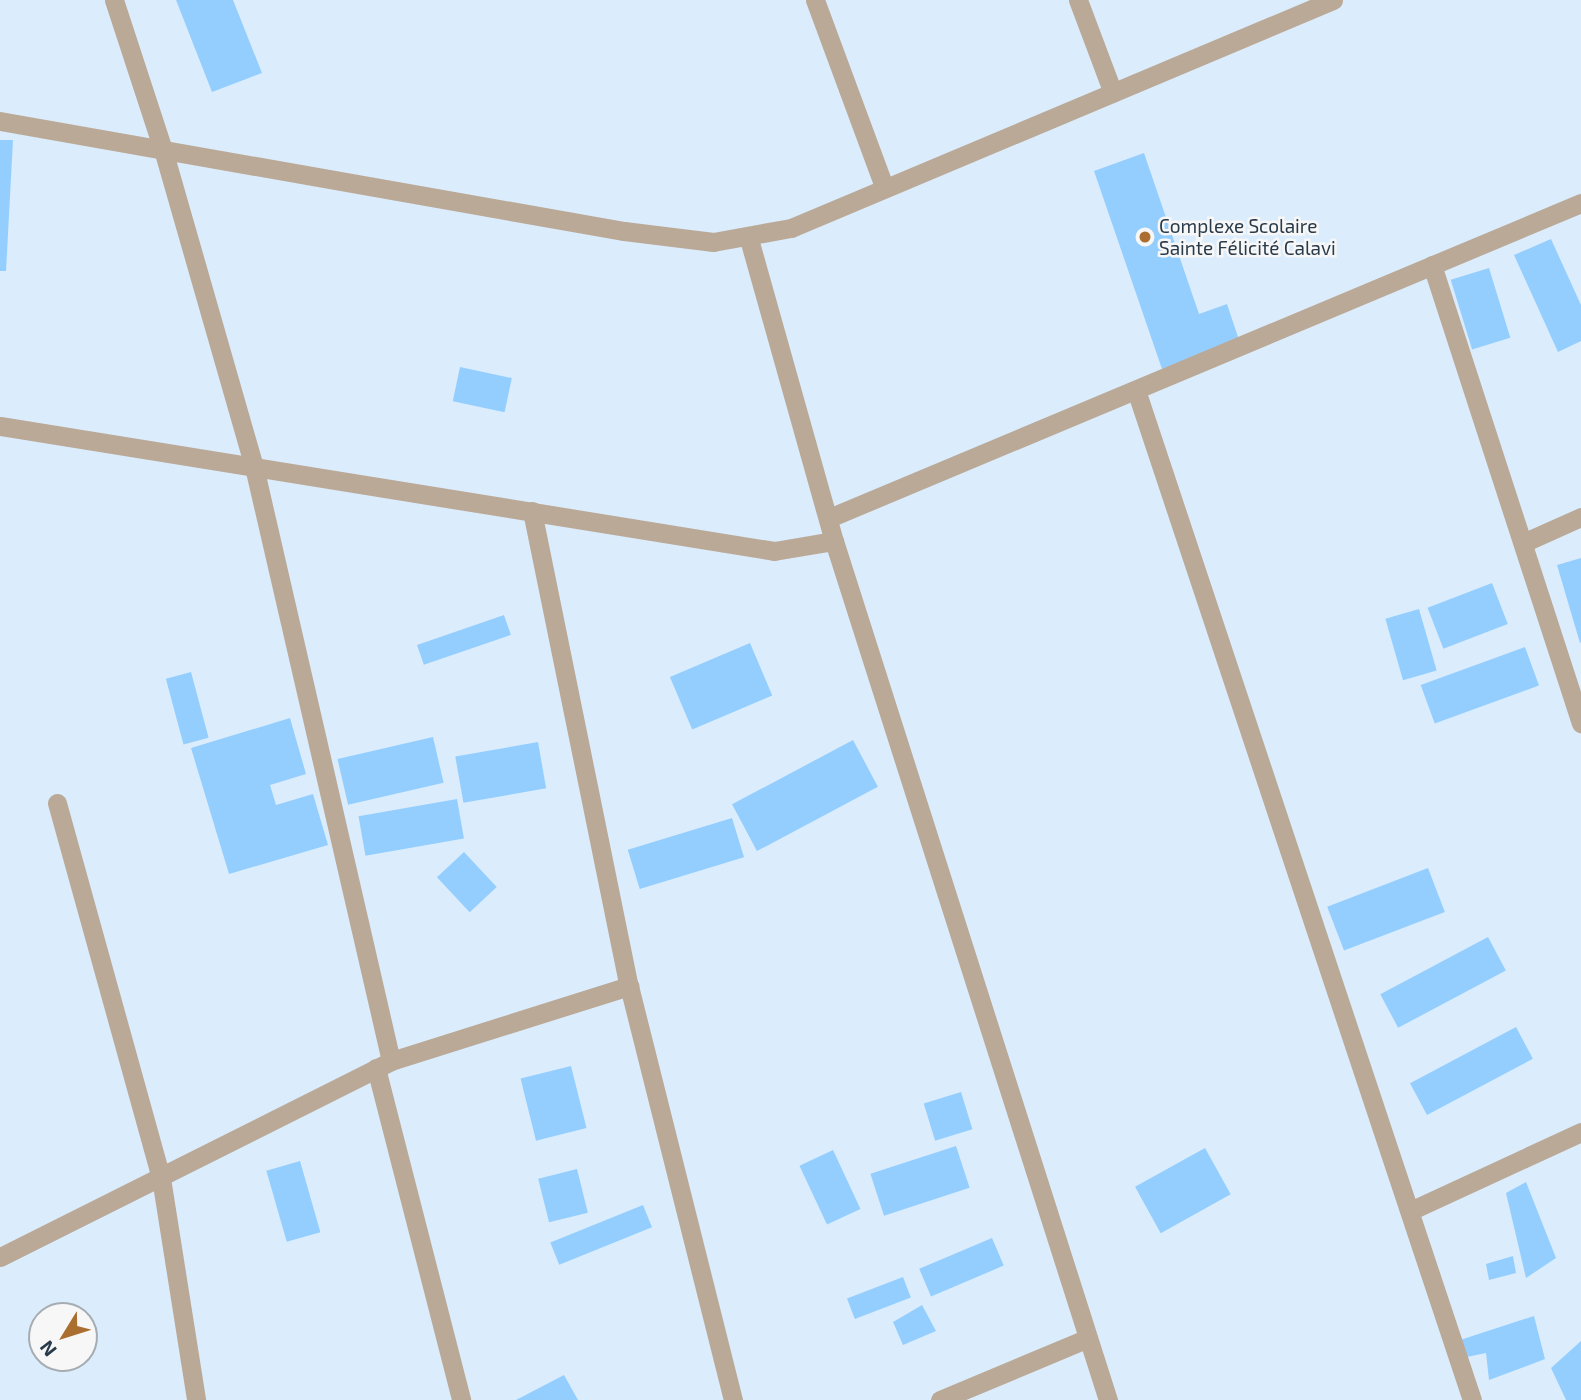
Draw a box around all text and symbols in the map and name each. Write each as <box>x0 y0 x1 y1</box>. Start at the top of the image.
place label: Complexe Scolaire Sainte Félicité Calavi <box>1159 215 1336 259</box>
marker: Complexe Scolaire Sainte Félicité Calavi <box>1137 229 1153 245</box>
north arrow <box>28 1302 98 1372</box>
text: N <box>34 1337 61 1361</box>

